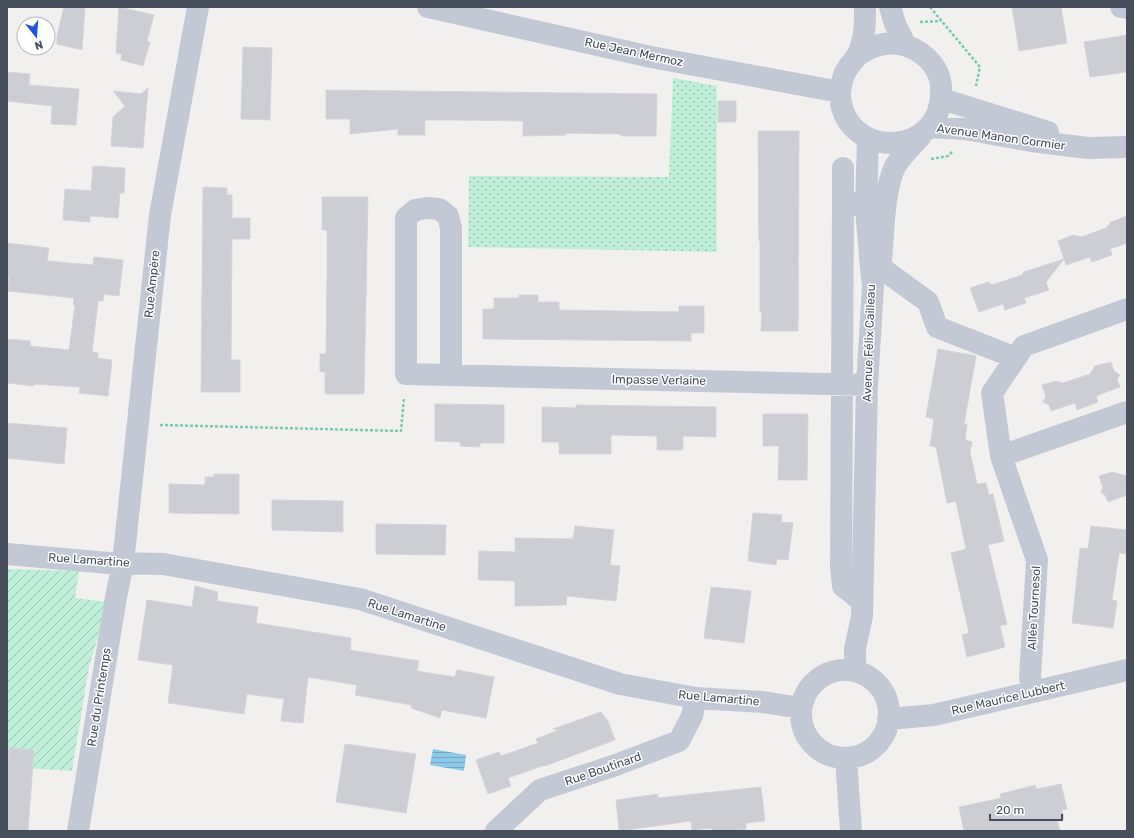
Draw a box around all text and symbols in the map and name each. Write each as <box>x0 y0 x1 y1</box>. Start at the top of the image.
north arrow <box>16 16 56 56</box>
street label: Rue Jean Mermoz <box>583 35 685 69</box>
text: N <box>33 38 44 52</box>
street label: Avenue Manon Cormier <box>936 121 1067 153</box>
street label: Rue Ampère <box>141 249 163 319</box>
street label: Avenue Félix Cailleau <box>860 284 878 402</box>
street label: Impasse Verlaine <box>612 372 707 388</box>
street label: Rue Lamartine <box>48 550 130 570</box>
street label: Allée Tournesol <box>1025 565 1043 650</box>
street label: Rue Lamartine <box>366 596 448 634</box>
street label: Rue du Printemps <box>84 647 114 747</box>
street label: Rue Maurice Lubbert <box>950 678 1066 718</box>
street label: Rue Lamartine <box>678 687 761 709</box>
street label: Rue Boutinard <box>563 749 643 789</box>
scale bar <box>990 796 1062 822</box>
text: 20 m <box>996 803 1024 817</box>

